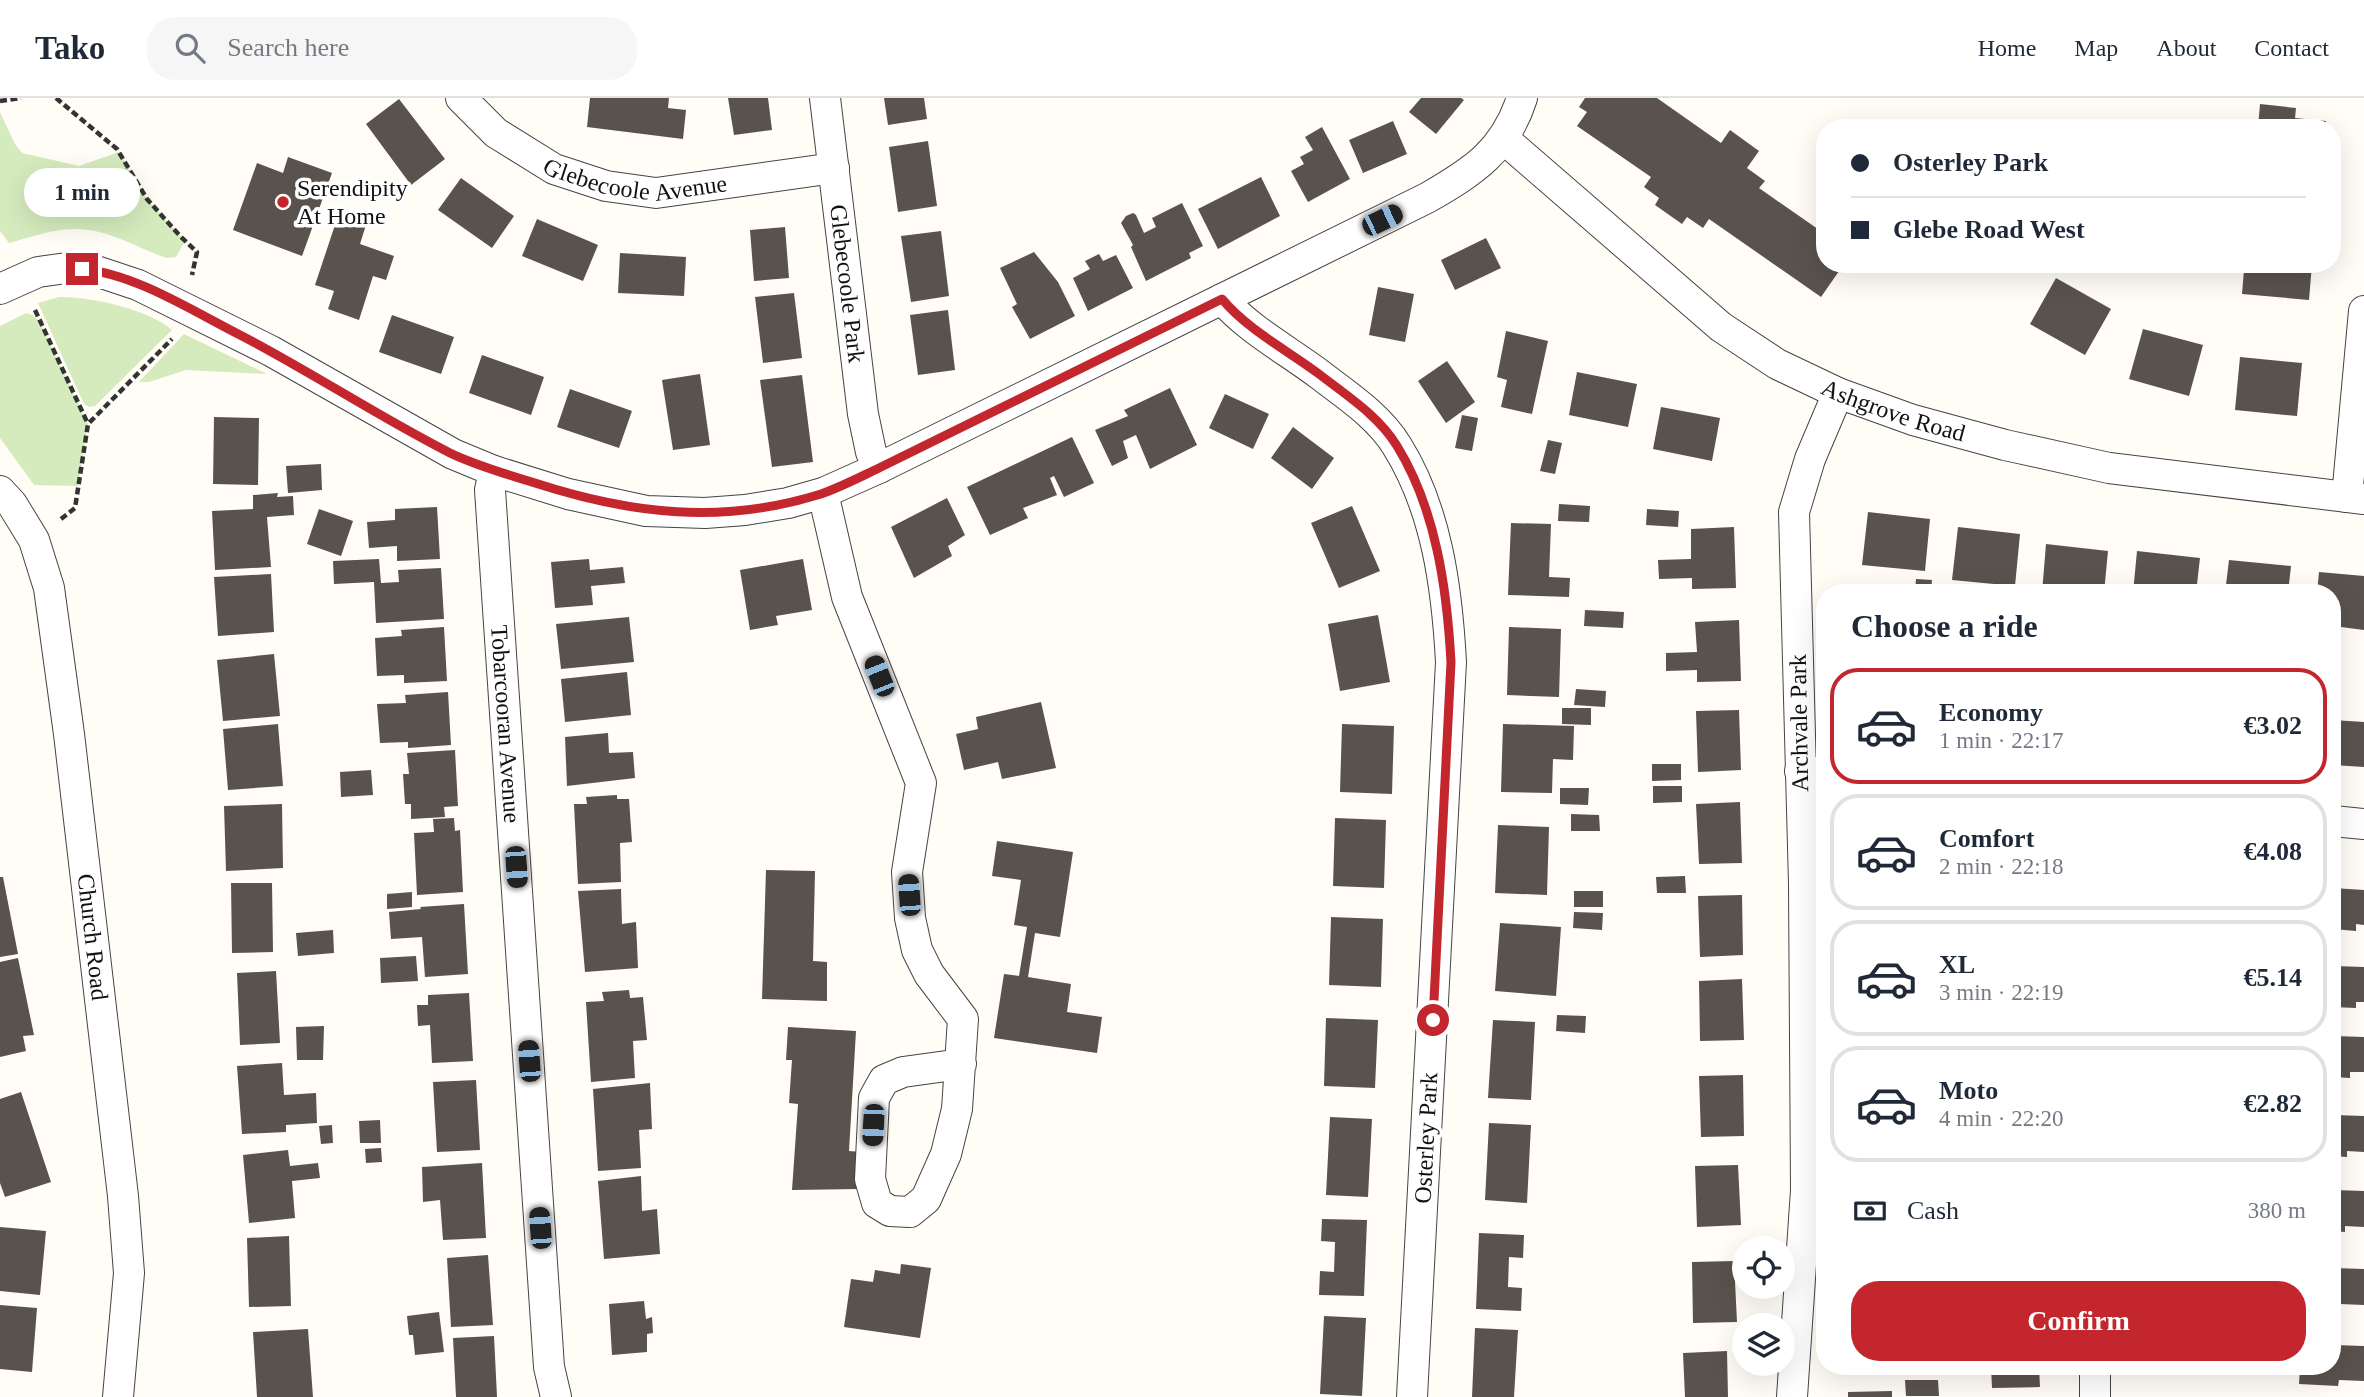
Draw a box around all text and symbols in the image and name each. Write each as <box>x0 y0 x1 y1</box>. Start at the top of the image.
search box <box>147 17 637 80</box>
icon: search <box>171 29 209 67</box>
text: Tako <box>35 30 105 66</box>
text: Search here <box>227 33 349 62</box>
text: Home <box>1978 35 2036 61</box>
text: Map <box>2074 35 2118 61</box>
text: About <box>2156 35 2216 61</box>
text: Contact <box>2254 35 2329 61</box>
text: Osterley Park <box>1893 148 2048 177</box>
street label: Glebecoole Avenue <box>538 153 729 206</box>
callout: 1 min <box>24 167 140 216</box>
place label: Serendipity At Home <box>297 175 408 229</box>
text: 1 min <box>54 180 110 205</box>
marker: Serendipity At Home <box>275 194 291 210</box>
car <box>1359 201 1406 239</box>
street label: Glebecoole Park <box>825 203 870 364</box>
text: Glebe Road West <box>1893 215 2085 244</box>
route end <box>66 253 98 285</box>
street label: Ashgrove Road <box>1817 374 1968 447</box>
text: Choose a ride <box>1851 608 2038 644</box>
street label: Tobarcooran Avenue <box>486 624 525 824</box>
car <box>862 653 897 699</box>
street label: Archvale Park <box>1785 654 1813 792</box>
icon: car <box>1855 695 1918 758</box>
text: Economy <box>1939 698 2043 727</box>
text: €3.02 <box>2244 711 2302 740</box>
text: 1 min · 22:17 <box>1939 728 2064 753</box>
icon: car <box>1855 821 1918 884</box>
text: Comfort <box>1939 824 2034 853</box>
text: €4.08 <box>2244 837 2302 866</box>
car <box>505 845 528 889</box>
text: 2 min · 22:18 <box>1939 854 2064 879</box>
street label: Church Road <box>72 872 113 1002</box>
car <box>898 873 921 917</box>
icon: car <box>1855 947 1918 1010</box>
text: XL <box>1939 950 1975 979</box>
text: €5.14 <box>2244 963 2302 992</box>
text: 3 min · 22:19 <box>1939 980 2064 1005</box>
route start <box>1417 1004 1449 1036</box>
car <box>518 1039 541 1083</box>
street label: Osterley Park <box>1410 1072 1442 1204</box>
icon: car <box>1855 1073 1918 1136</box>
text: Moto <box>1939 1076 1998 1105</box>
text: €2.82 <box>2244 1089 2302 1118</box>
car <box>862 1103 885 1147</box>
text: 4 min · 22:20 <box>1939 1106 2064 1131</box>
icon: cash <box>1851 1192 1889 1230</box>
text: Cash <box>1907 1196 1959 1225</box>
text: 380 m <box>2248 1198 2306 1223</box>
car <box>529 1206 552 1250</box>
map controls <box>1732 1236 1795 1376</box>
button: locate <box>1732 1236 1795 1299</box>
button: Confirm <box>1851 1281 2306 1361</box>
button: layers <box>1732 1313 1795 1376</box>

